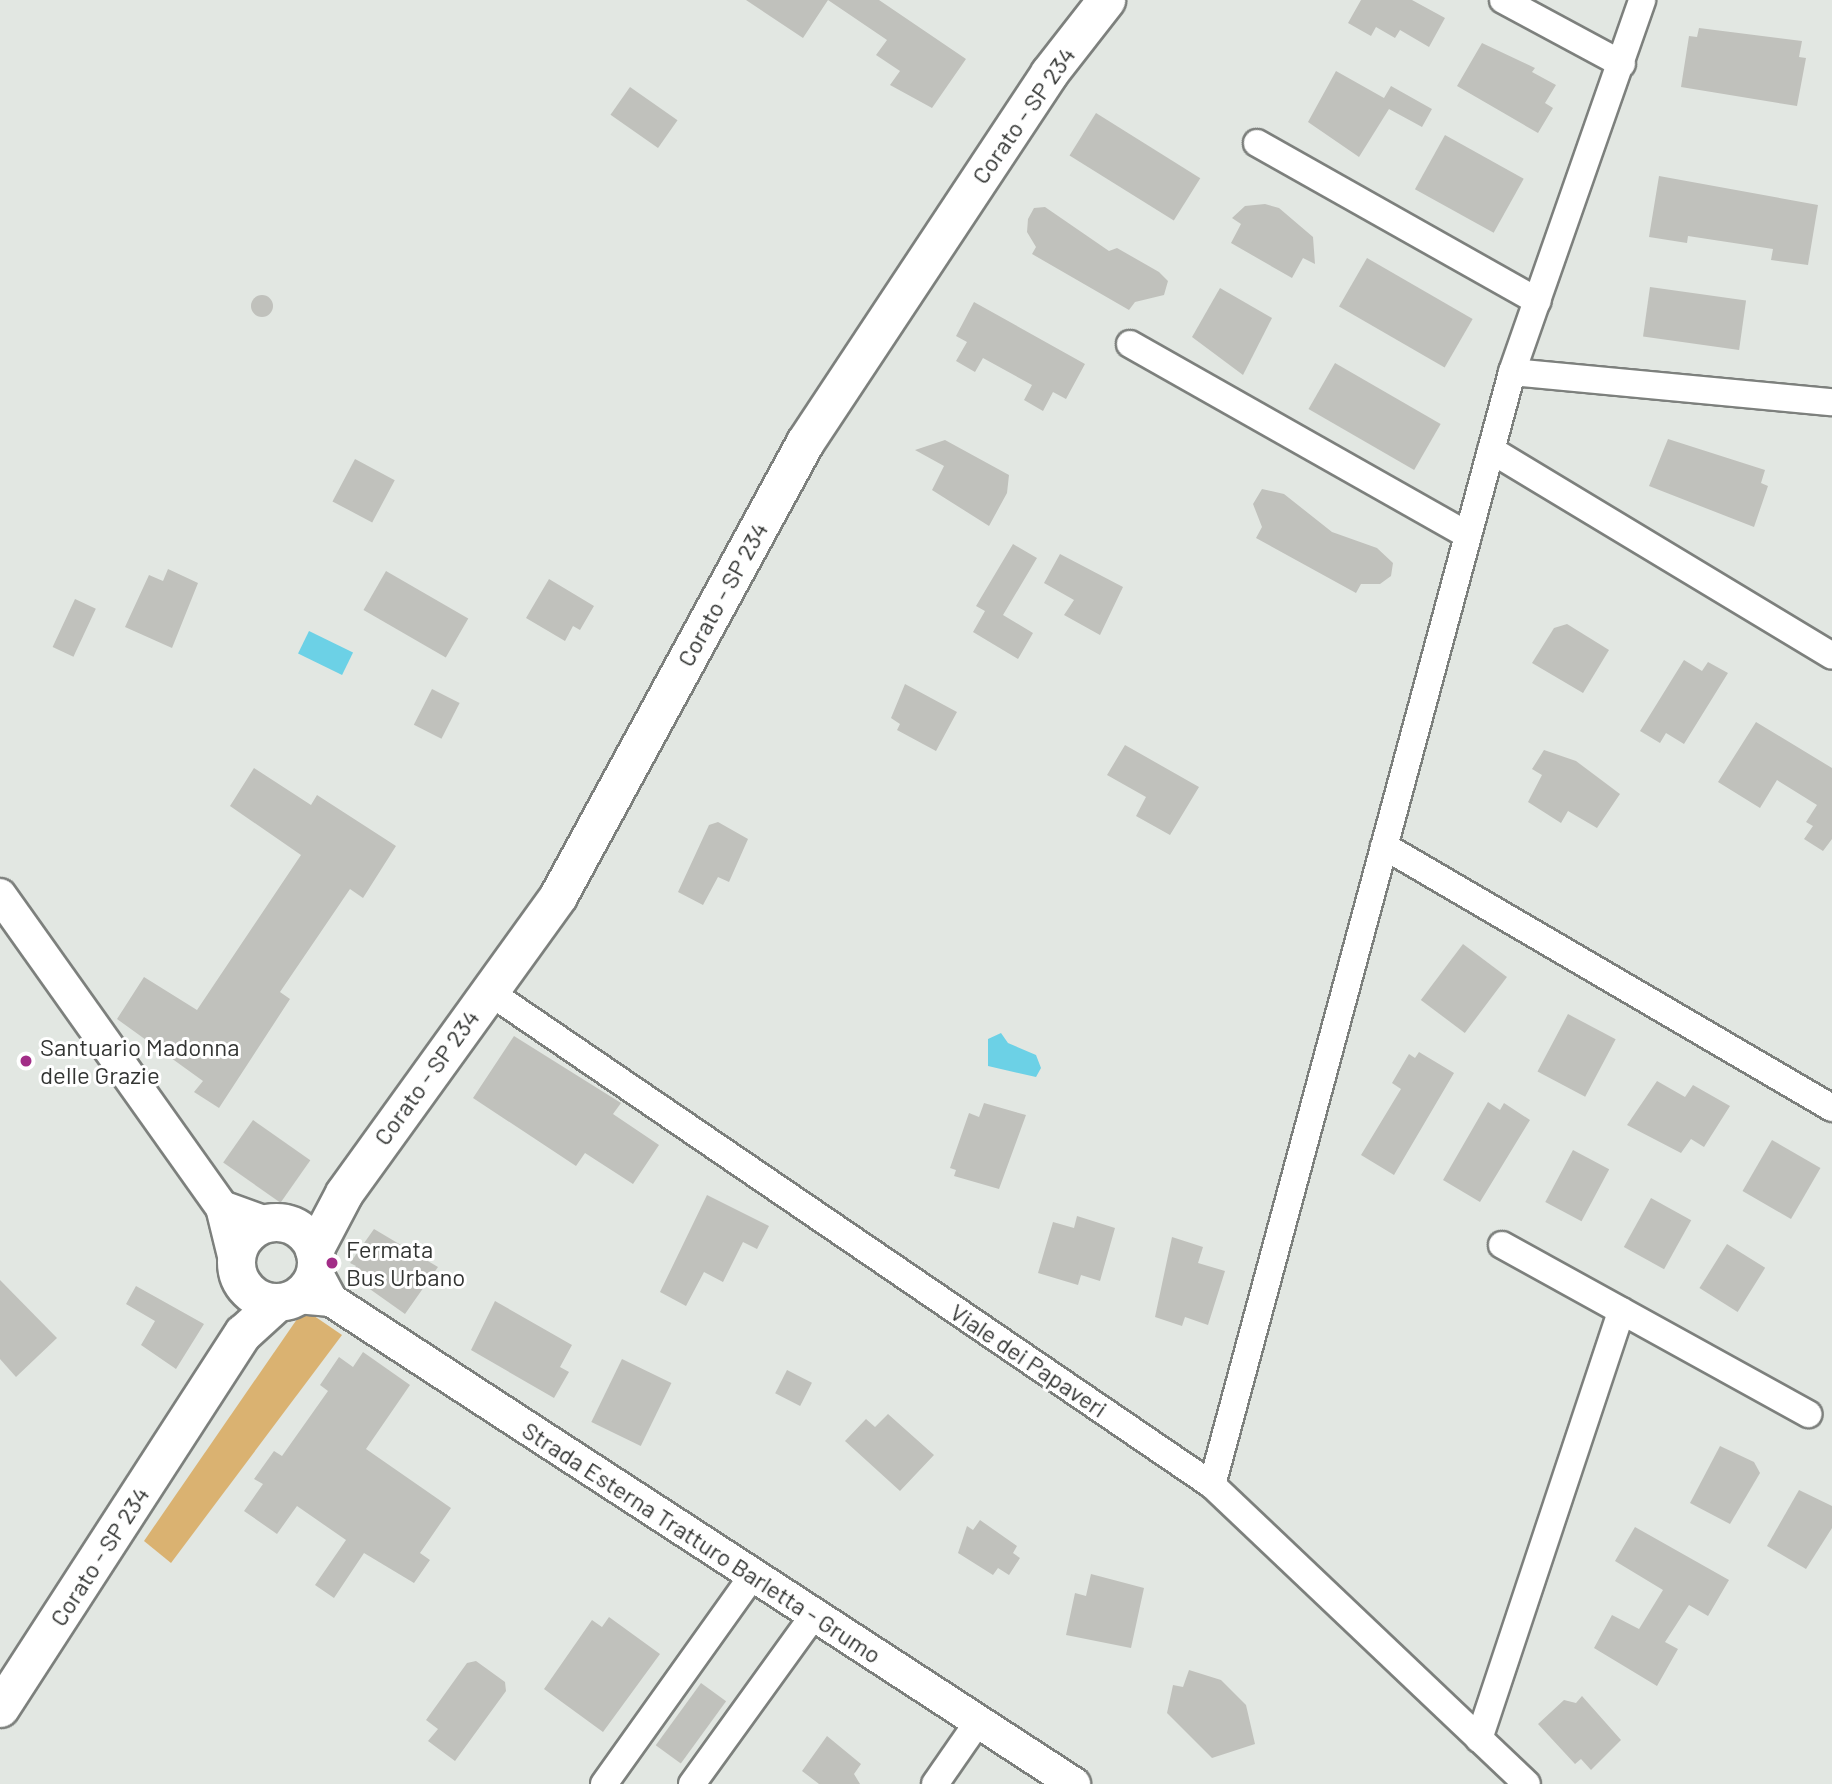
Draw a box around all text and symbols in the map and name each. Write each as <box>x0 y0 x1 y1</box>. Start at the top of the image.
street label: Corato - SP 234 <box>965 41 1081 189</box>
street label: Corato - SP 234 <box>671 517 773 671</box>
street label: Corato - SP 234 <box>367 1004 485 1150</box>
place label: Santuario Madonna delle Grazie <box>40 1033 240 1089</box>
marker: Santuario Madonna delle Grazie <box>18 1053 34 1069</box>
place label: Fermata Bus Urbano <box>346 1235 465 1291</box>
marker: Fermata Bus Urbano <box>324 1255 340 1271</box>
street label: Viale dei Papaveri <box>945 1297 1113 1423</box>
street label: Strada Esterna Tratturo Barletta - Grumo <box>517 1415 887 1669</box>
street label: Corato - SP 234 <box>43 1481 155 1631</box>

